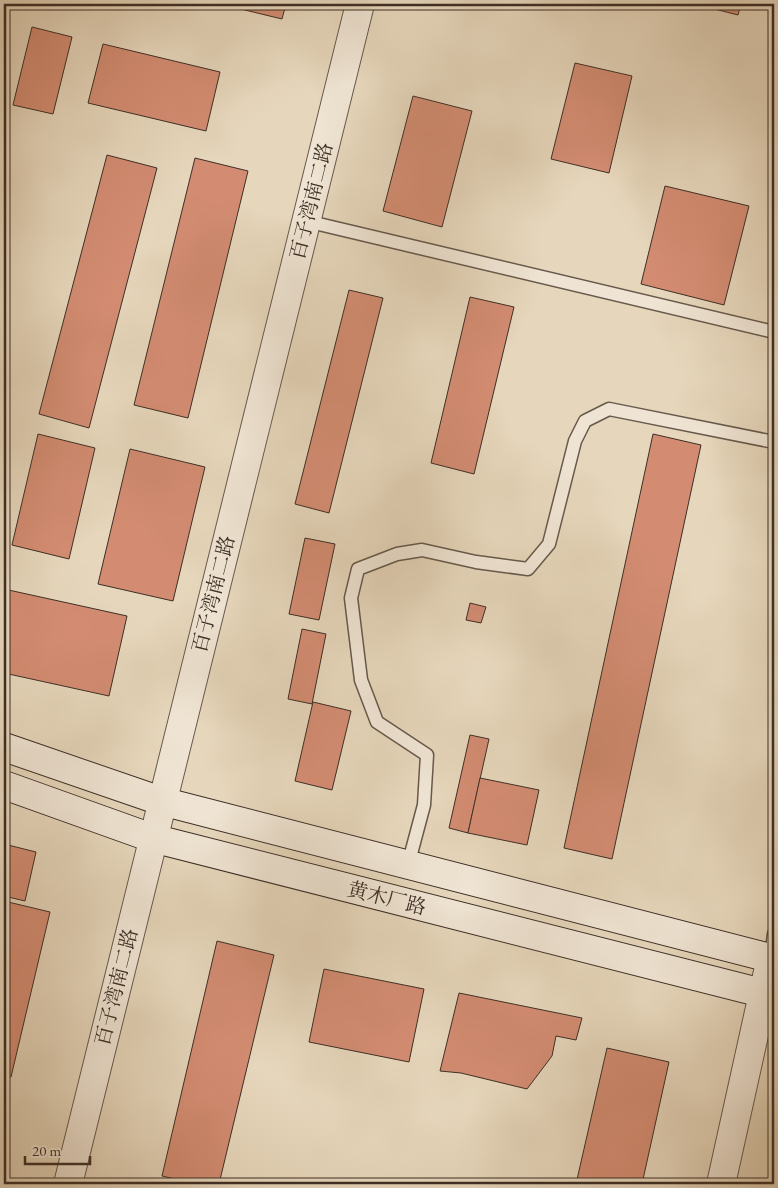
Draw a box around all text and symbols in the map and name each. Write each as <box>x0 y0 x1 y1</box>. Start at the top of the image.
street label: 百子湾南二路 <box>284 140 338 262</box>
street label: 百子湾南二路 <box>186 533 240 655</box>
street label: 黄木厂路 <box>345 876 429 920</box>
street label: 百子湾南二路 <box>89 926 143 1048</box>
scale bar <box>25 1133 90 1165</box>
text: 20 m <box>32 1141 61 1160</box>

